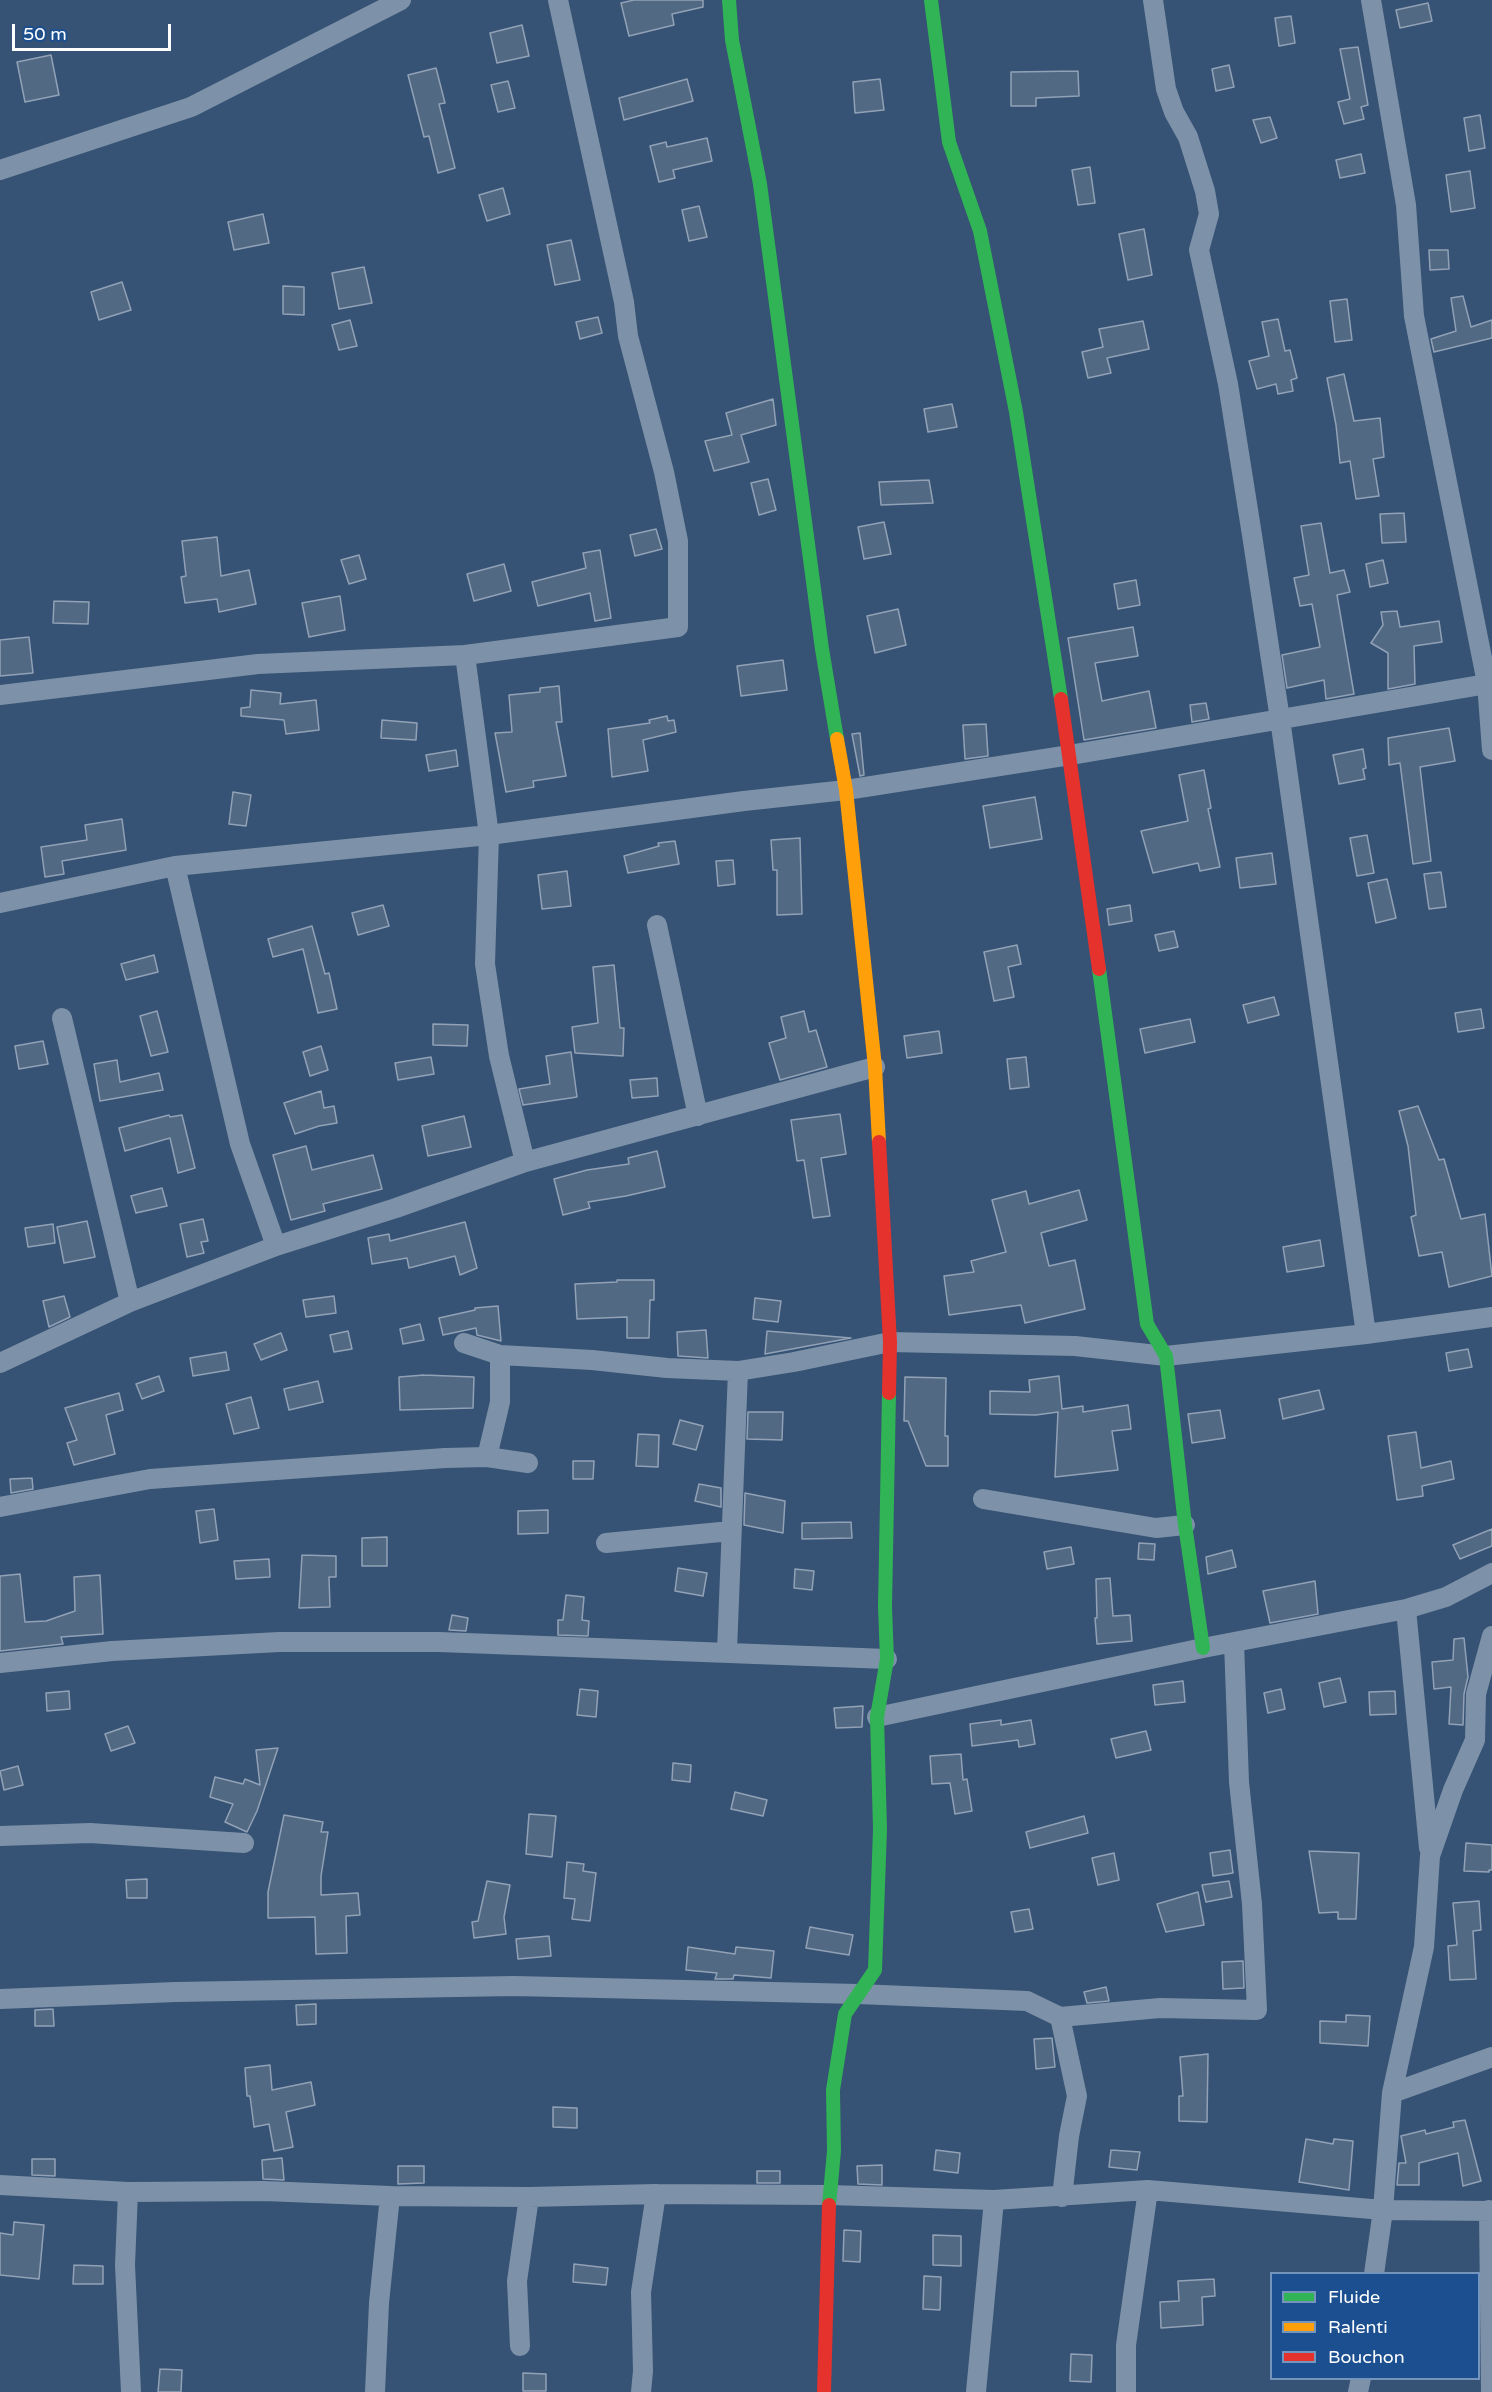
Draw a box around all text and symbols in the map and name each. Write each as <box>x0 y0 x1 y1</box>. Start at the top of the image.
scale bar <box>15 12 174 50</box>
text: 50 m <box>23 23 67 45</box>
legend <box>1270 2272 1480 2380</box>
text: Fluide <box>1328 2286 1380 2308</box>
text: Ralenti <box>1328 2316 1388 2338</box>
text: Bouchon <box>1328 2346 1405 2368</box>

